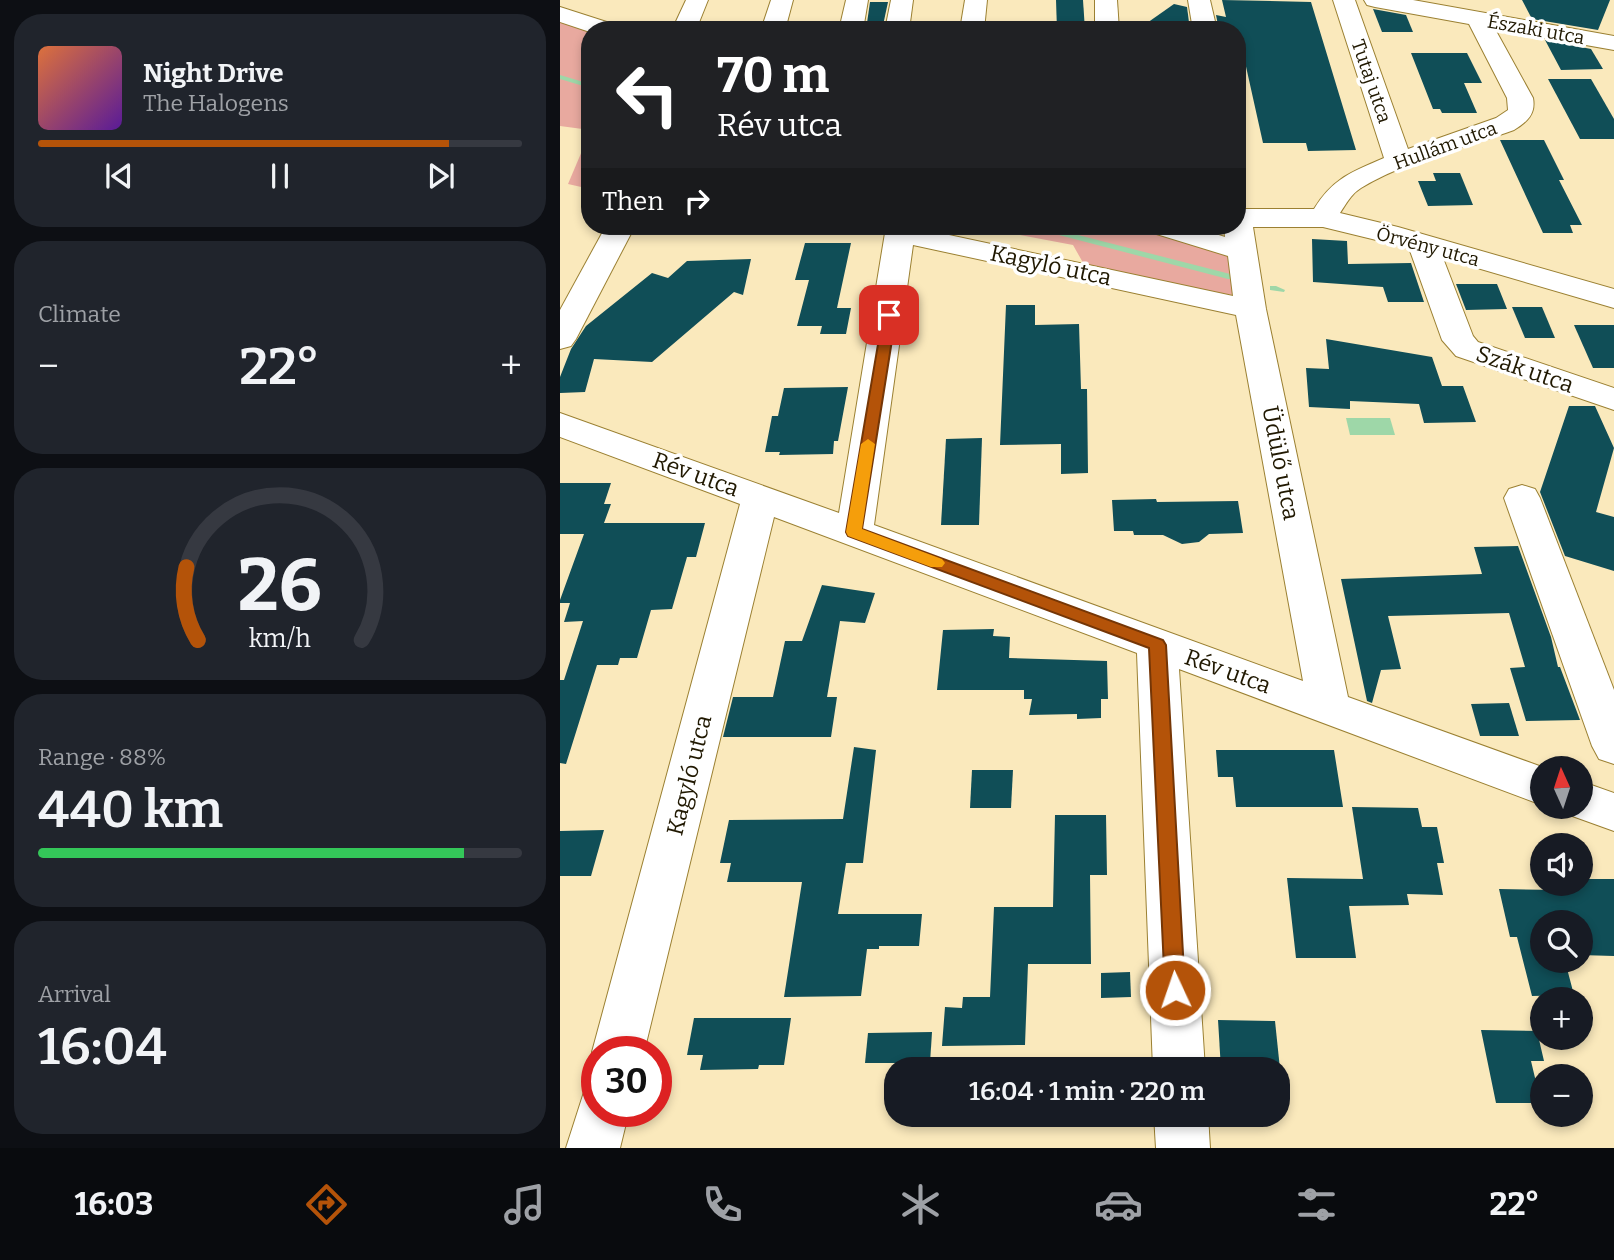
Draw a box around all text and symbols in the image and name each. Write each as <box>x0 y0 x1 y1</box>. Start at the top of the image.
street label: Északi utca <box>1486 10 1587 49</box>
street label: Tutaj utca <box>1347 36 1397 126</box>
text: 70 m <box>717 46 829 105</box>
icon: left <box>602 49 693 140</box>
text: Night Drive <box>143 58 284 89</box>
text: The Halogens <box>143 89 289 117</box>
text: Rév utca <box>717 106 842 144</box>
street label: Hullám utca <box>1390 116 1500 175</box>
icon: previous <box>100 157 138 195</box>
icon: pause <box>261 157 299 195</box>
icon: next <box>422 157 460 195</box>
icon: right <box>678 182 716 220</box>
text: Then <box>602 186 664 217</box>
street label: Örvény utca <box>1374 222 1483 271</box>
street label: Kagyló utca <box>988 239 1115 292</box>
pin <box>859 285 919 345</box>
icon: arrive <box>870 296 908 334</box>
text: Climate <box>38 300 121 328</box>
text: 22° <box>239 335 320 398</box>
street label: Szák utca <box>1473 339 1578 399</box>
text: − <box>38 343 59 389</box>
text: + <box>500 343 522 389</box>
street label: Üdülő utca <box>1256 404 1306 523</box>
street label: Rév utca <box>649 445 743 503</box>
text: 26 <box>238 542 322 629</box>
text: km/h <box>249 624 311 654</box>
street label: Rév utca <box>1181 642 1275 700</box>
street label: Kagyló utca <box>661 711 718 838</box>
text: Range · 88% <box>38 743 166 771</box>
north arrow <box>1530 756 1592 819</box>
map controls <box>1530 756 1593 1127</box>
text: 440 km <box>38 778 223 841</box>
button: sound <box>1530 833 1593 896</box>
button: search <box>1530 910 1593 973</box>
position arrow <box>1138 953 1212 1027</box>
text: Arrival <box>38 980 111 1008</box>
button: + <box>1530 987 1593 1050</box>
text: 16:04 <box>38 1015 167 1078</box>
speed limit sign: 30 <box>581 1036 672 1127</box>
button: − <box>1530 1064 1593 1127</box>
text: 16:04 · 1 min · 220 m <box>969 1076 1205 1107</box>
icon: directions <box>302 1180 351 1229</box>
icon: music <box>500 1180 549 1229</box>
icon: phone <box>698 1180 747 1229</box>
icon: climate <box>896 1180 945 1229</box>
icon: car <box>1094 1180 1143 1229</box>
icon: filters <box>1292 1180 1341 1229</box>
text: 16:03 <box>74 1185 153 1223</box>
text: 22° <box>1489 1185 1540 1223</box>

